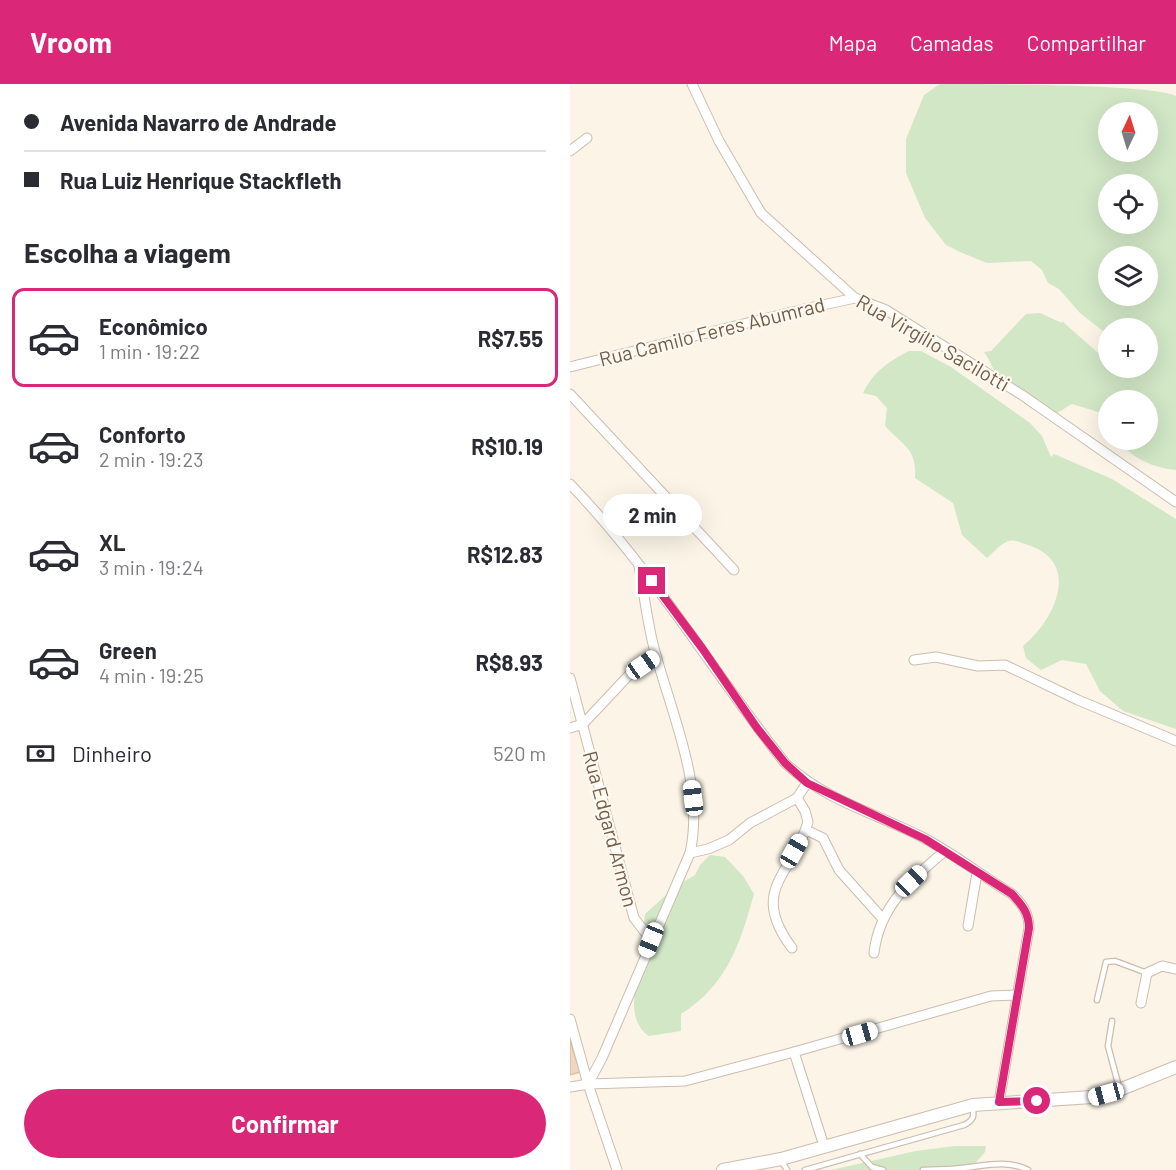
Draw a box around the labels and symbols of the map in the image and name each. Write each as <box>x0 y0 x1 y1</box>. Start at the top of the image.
north arrow <box>1098 102 1158 162</box>
street label: Rua Virgílio Sacilotti <box>853 288 1014 396</box>
street label: Rua Camilo Feres Abumrad <box>596 291 827 371</box>
callout: 2 min <box>602 494 702 536</box>
route end <box>638 567 665 594</box>
car <box>623 647 663 683</box>
street label: Rua Edgard Armon <box>579 748 643 909</box>
car <box>682 779 704 817</box>
car <box>777 831 811 871</box>
car <box>892 862 930 900</box>
car <box>636 920 666 960</box>
car <box>840 1020 880 1048</box>
car <box>1086 1081 1126 1107</box>
route start <box>1023 1087 1050 1114</box>

